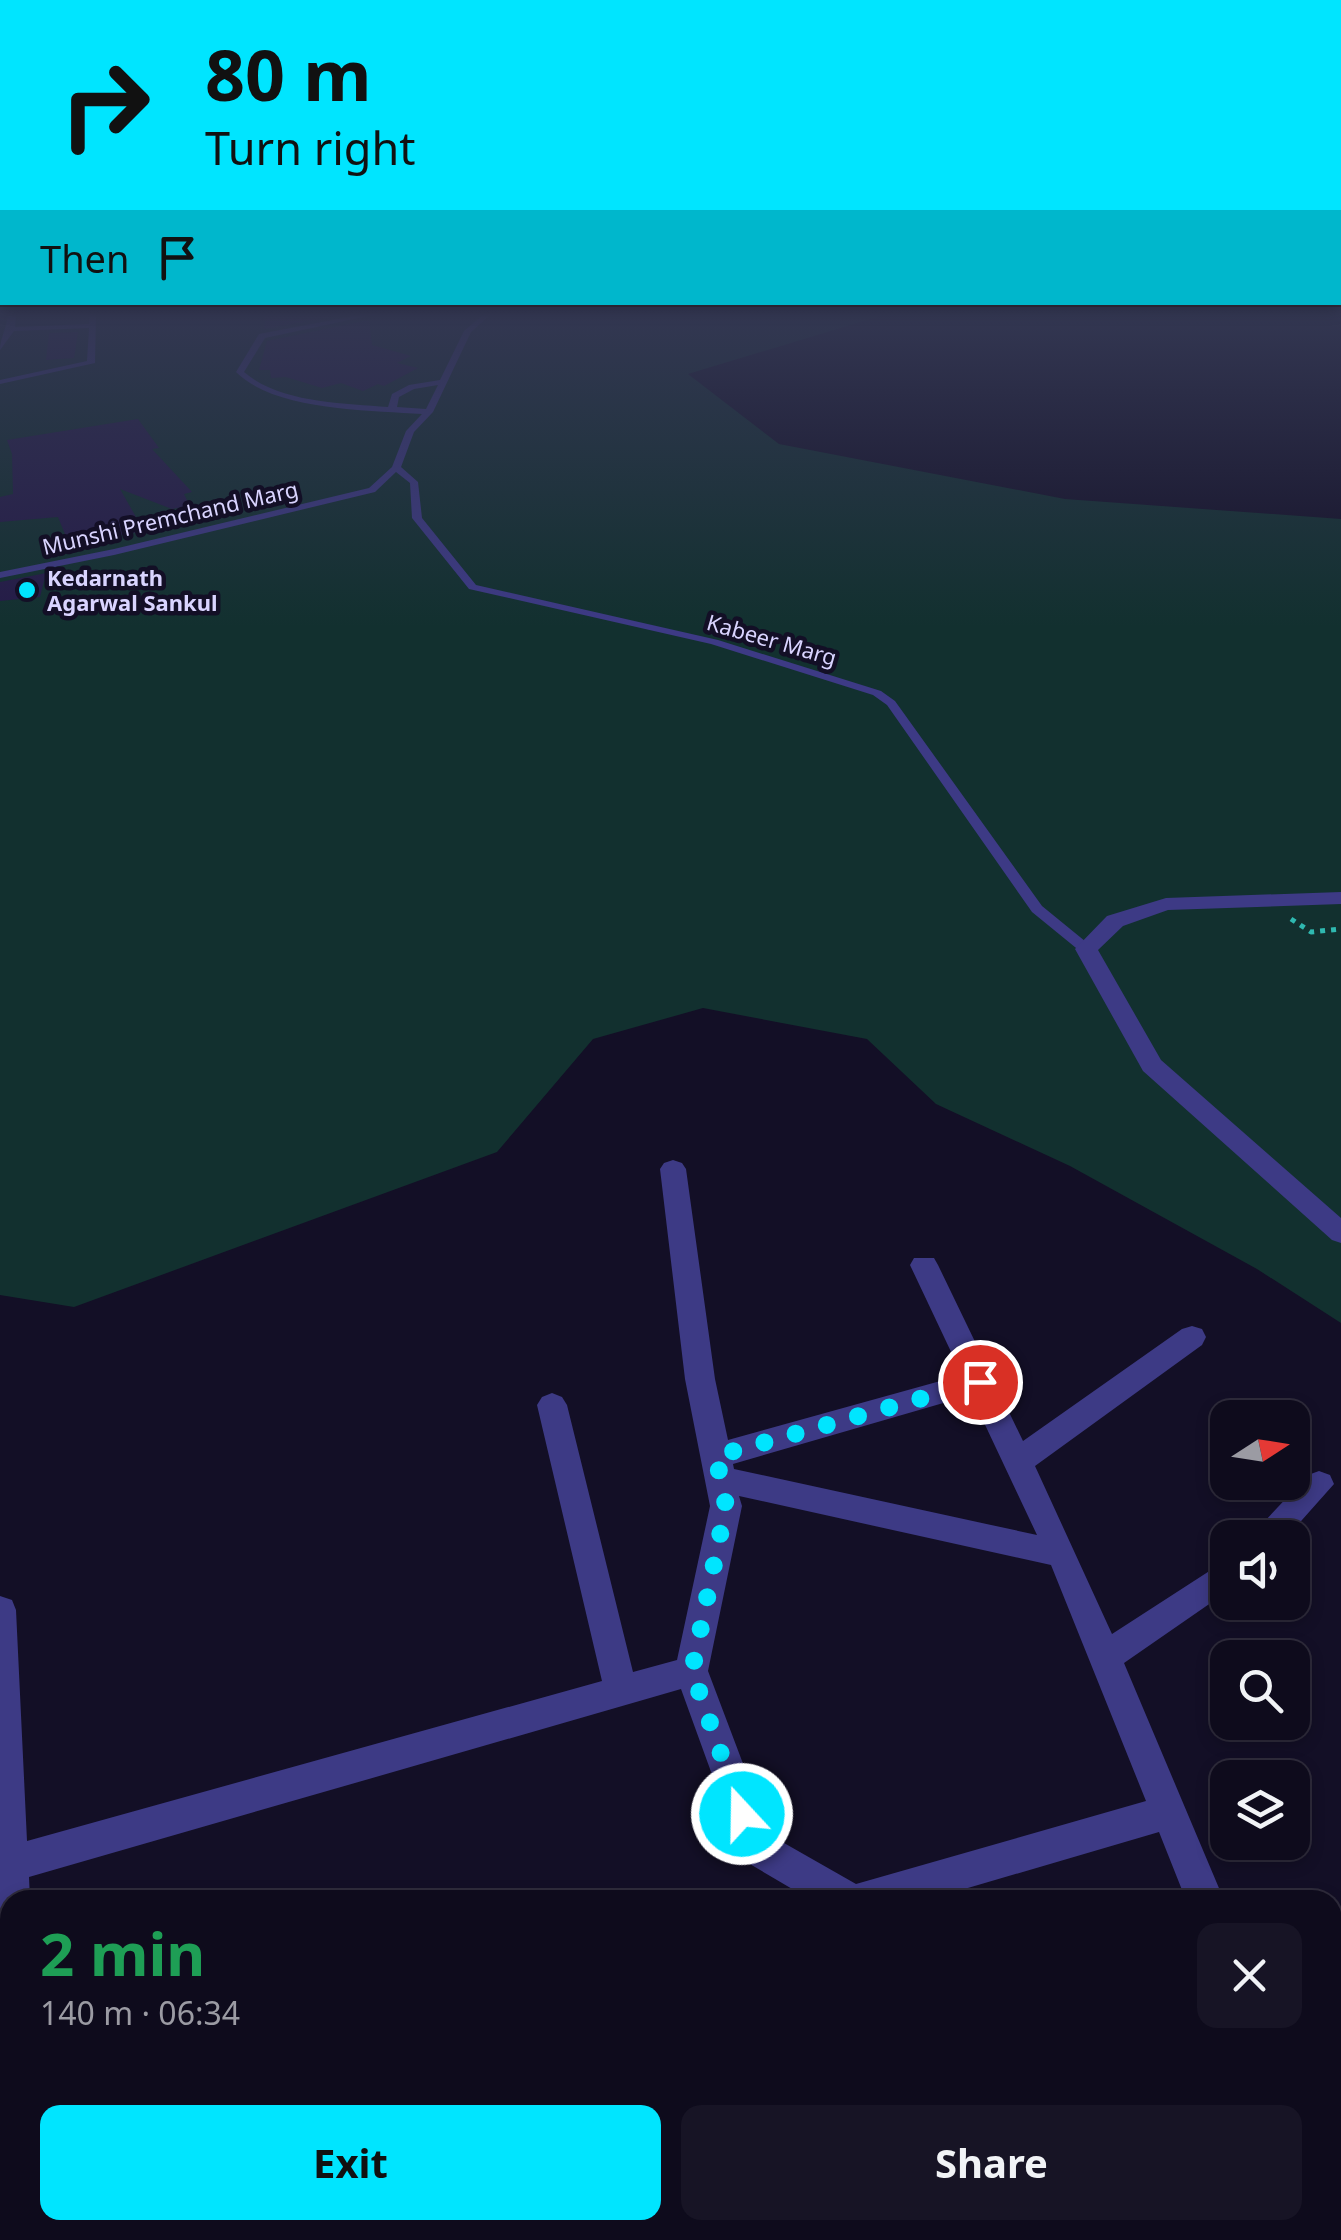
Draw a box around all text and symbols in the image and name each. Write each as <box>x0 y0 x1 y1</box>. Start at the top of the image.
text: 80 m <box>205 26 372 122</box>
icon: right <box>40 40 170 170</box>
text: Turn right <box>205 117 416 178</box>
icon: arrive <box>150 230 205 285</box>
text: Then <box>40 232 130 284</box>
street label: Munshi Premchand Marg <box>39 473 301 561</box>
place label: Kedarnath Agarwal Sankul <box>47 562 218 617</box>
marker: Kedarnath Agarwal Sankul <box>16 579 38 601</box>
street label: Kabeer Marg <box>704 606 840 672</box>
pin <box>938 1340 1023 1425</box>
icon: arrive <box>953 1355 1008 1410</box>
north arrow <box>1210 1400 1310 1500</box>
map controls <box>1210 1400 1310 1860</box>
button: sound <box>1210 1520 1310 1620</box>
button: search <box>1210 1640 1310 1740</box>
button: layers <box>1210 1760 1310 1860</box>
position arrow <box>690 1762 794 1866</box>
text: 2 min <box>40 1912 205 1994</box>
button: close <box>1197 1923 1302 2028</box>
text: 140 m · 06:34 <box>40 1991 240 2034</box>
button: Exit <box>40 2105 661 2220</box>
button: Share <box>681 2105 1302 2220</box>

